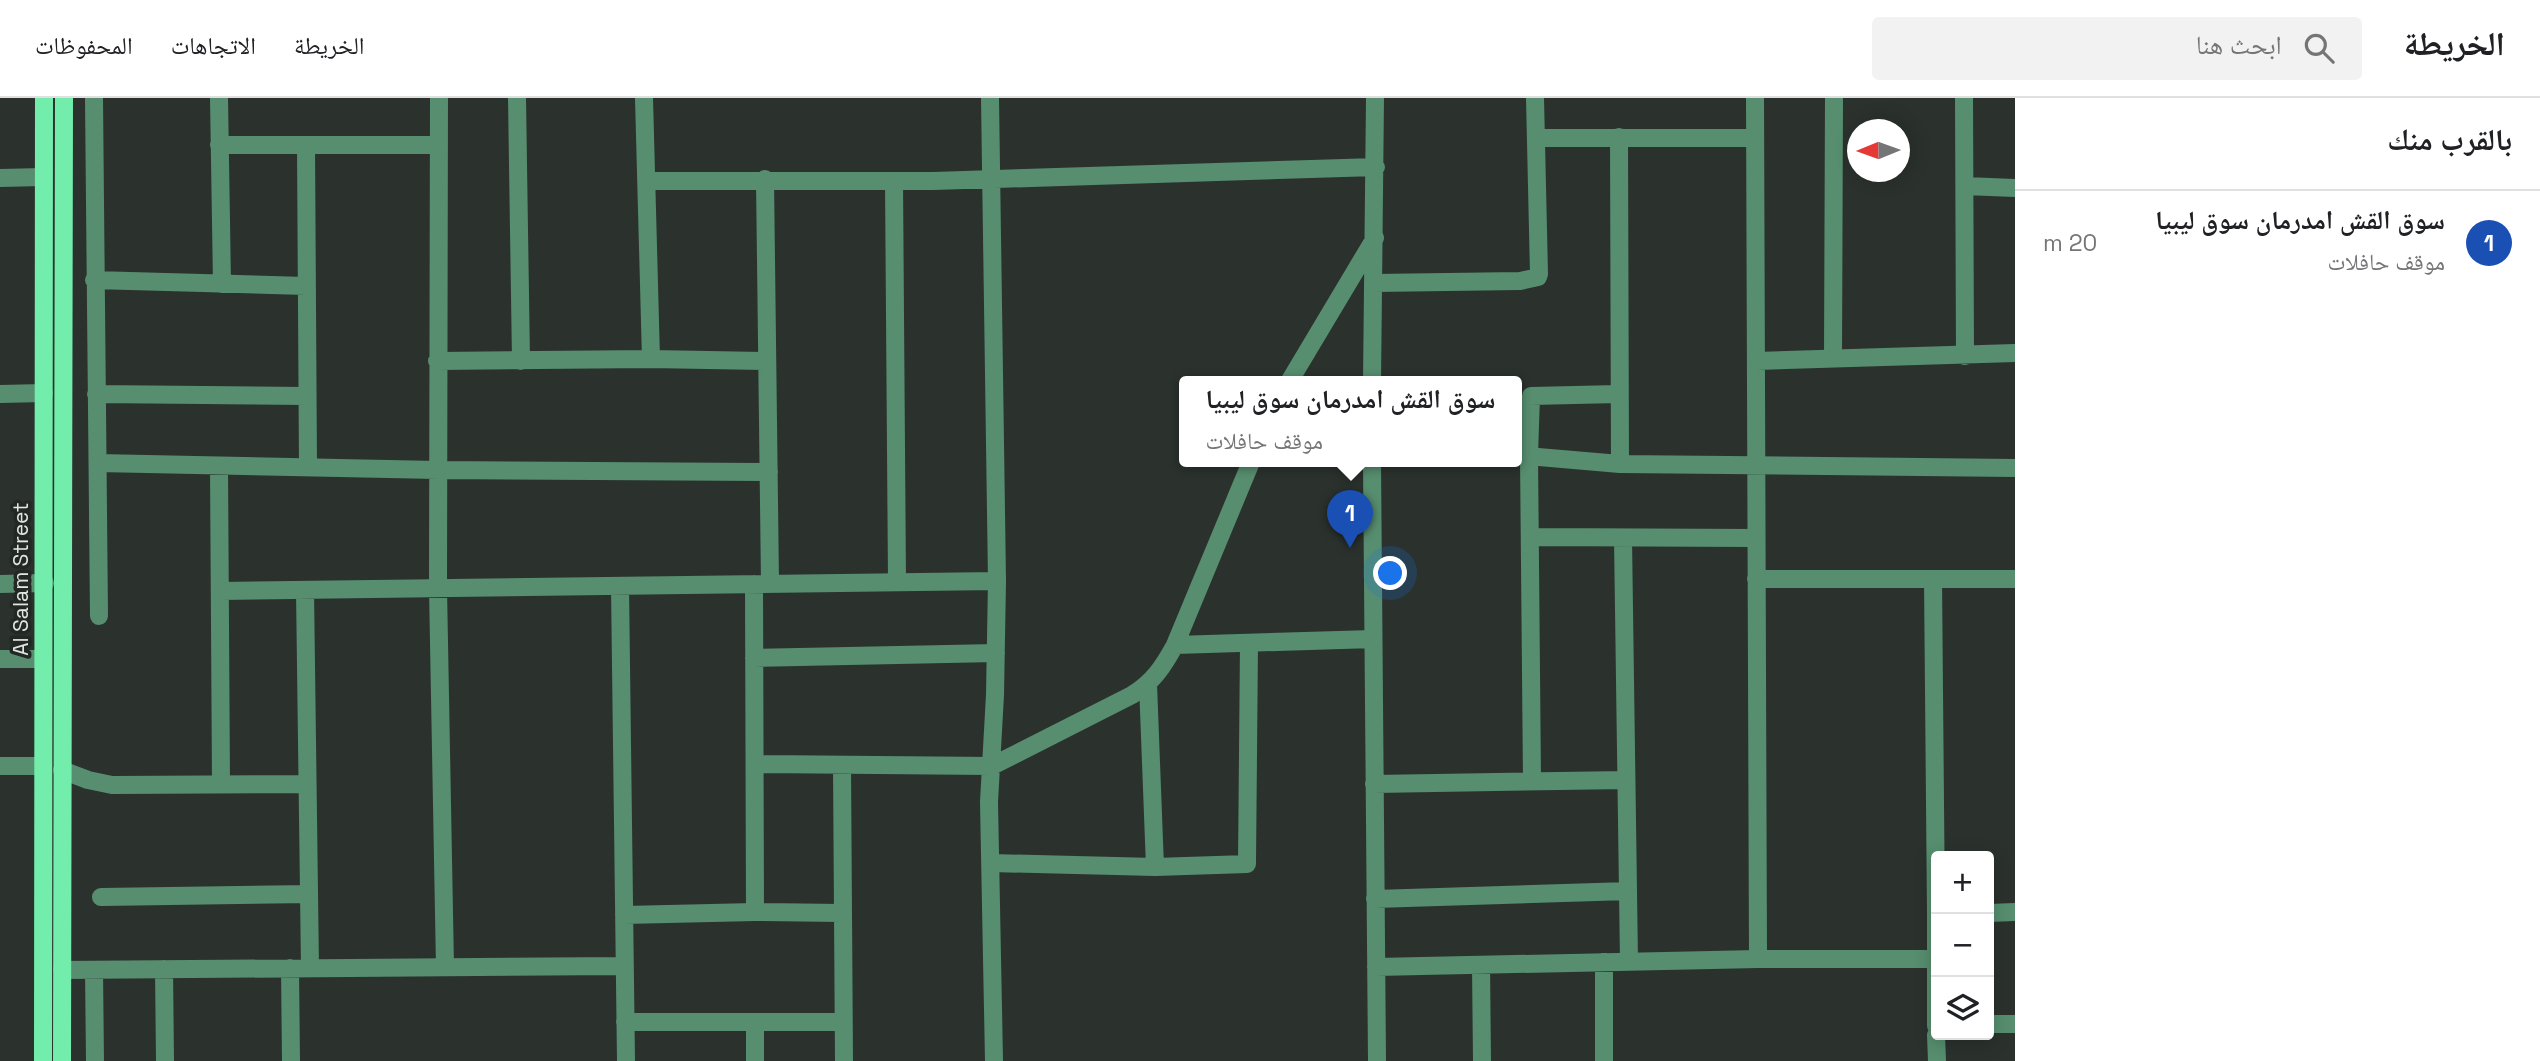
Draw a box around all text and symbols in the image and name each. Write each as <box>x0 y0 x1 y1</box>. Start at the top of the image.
search box <box>1872 17 2362 80</box>
text: الخريطة <box>2404 23 2505 65</box>
text: ابحث هنا <box>2196 28 2282 62</box>
icon: search <box>2300 29 2338 67</box>
text: المحفوظات <box>35 30 133 61</box>
text: الاتجاهات <box>171 30 256 61</box>
text: الخريطة <box>294 30 365 61</box>
north arrow <box>1847 119 1910 182</box>
text: بالقرب منك <box>2387 120 2512 159</box>
text: سوق القش امدرمان سوق ليبيا <box>2155 203 2445 237</box>
text: 20 m <box>2043 228 2097 258</box>
text: 1 <box>2484 228 2494 258</box>
text: موقف حافلات <box>2327 247 2445 277</box>
popup <box>1179 376 1522 467</box>
text: سوق القش امدرمان سوق ليبيا <box>1206 382 1495 416</box>
text: موقف حافلات <box>1206 426 1323 456</box>
pin: 1 <box>1327 490 1373 548</box>
street label: Al Salam Street <box>7 502 34 656</box>
your location <box>1373 556 1407 590</box>
map controls <box>1931 851 1994 1040</box>
button: + <box>1931 851 1994 914</box>
button: − <box>1931 914 1994 977</box>
button: layers <box>1931 977 1994 1040</box>

